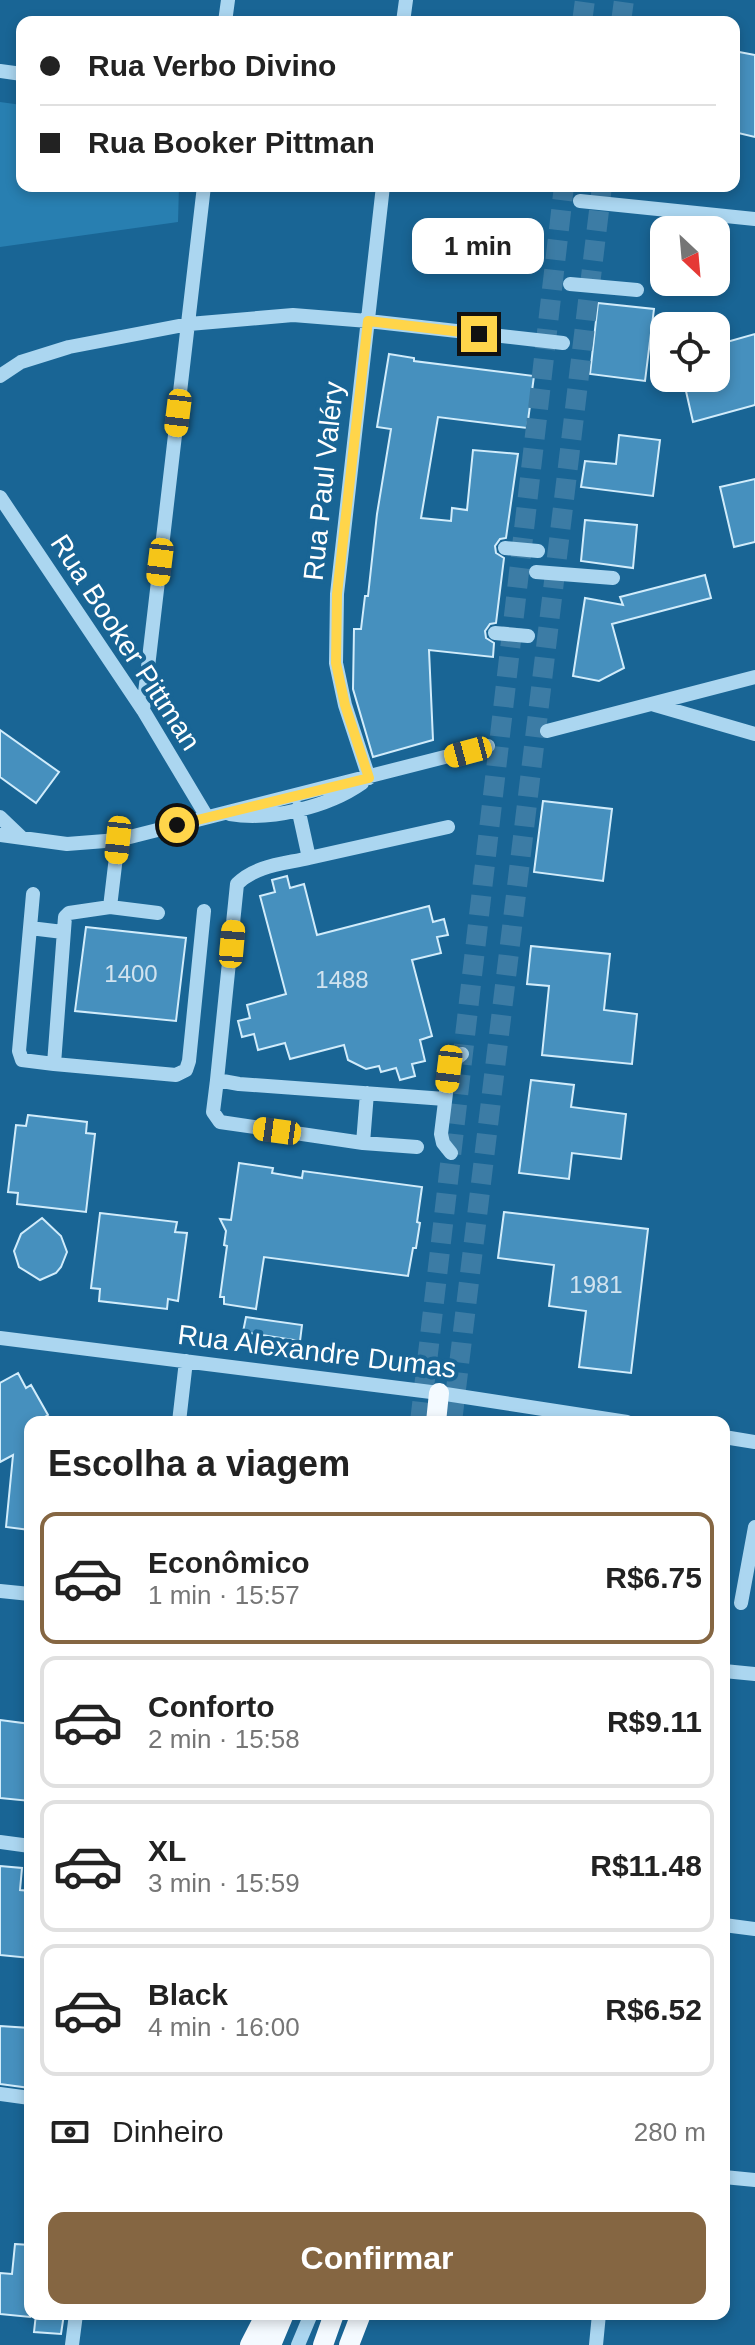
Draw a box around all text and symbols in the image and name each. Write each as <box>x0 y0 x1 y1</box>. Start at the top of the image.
text: Rua Verbo Divino <box>88 49 336 82</box>
text: Rua Booker Pittman <box>88 126 375 159</box>
north arrow <box>650 216 730 296</box>
map controls <box>650 216 730 392</box>
callout: 1 min <box>413 218 545 274</box>
text: 1 min <box>444 231 512 261</box>
button: locate <box>650 312 730 392</box>
route end <box>461 316 497 352</box>
street label: Rua Paul Valéry <box>298 380 349 582</box>
car <box>163 388 193 438</box>
street label: Rua Booker Pittman <box>44 529 207 756</box>
car <box>145 537 175 587</box>
car <box>442 734 494 770</box>
route start <box>159 807 195 843</box>
car <box>104 815 132 865</box>
car <box>218 919 246 969</box>
house number: 1400 <box>104 960 158 987</box>
house number: 1488 <box>315 966 369 993</box>
car <box>434 1044 464 1094</box>
car <box>252 1116 302 1146</box>
house number: 1981 <box>569 1271 623 1298</box>
street label: Rua Alexandre Dumas <box>176 1319 458 1384</box>
text: Escolha a viagem <box>48 1443 350 1484</box>
icon: car <box>52 1542 124 1614</box>
text: Econômico <box>148 1546 310 1579</box>
text: R$6.75 <box>605 1561 702 1594</box>
text: 1 min · 15:57 <box>148 1580 300 1610</box>
icon: car <box>52 1686 124 1758</box>
text: Conforto <box>148 1690 275 1723</box>
text: R$9.11 <box>607 1705 702 1738</box>
text: 2 min · 15:58 <box>148 1724 300 1754</box>
icon: car <box>52 1830 124 1902</box>
text: XL <box>148 1834 186 1867</box>
text: R$11.48 <box>590 1849 702 1882</box>
text: 3 min · 15:59 <box>148 1868 300 1898</box>
icon: car <box>52 1974 124 2046</box>
text: Black <box>148 1978 228 2011</box>
text: R$6.52 <box>605 1993 702 2026</box>
text: 4 min · 16:00 <box>148 2012 300 2042</box>
icon: cash <box>48 2110 92 2154</box>
text: Dinheiro <box>112 2115 224 2148</box>
text: 280 m <box>634 2117 706 2147</box>
button: Confirmar <box>48 2212 706 2304</box>

